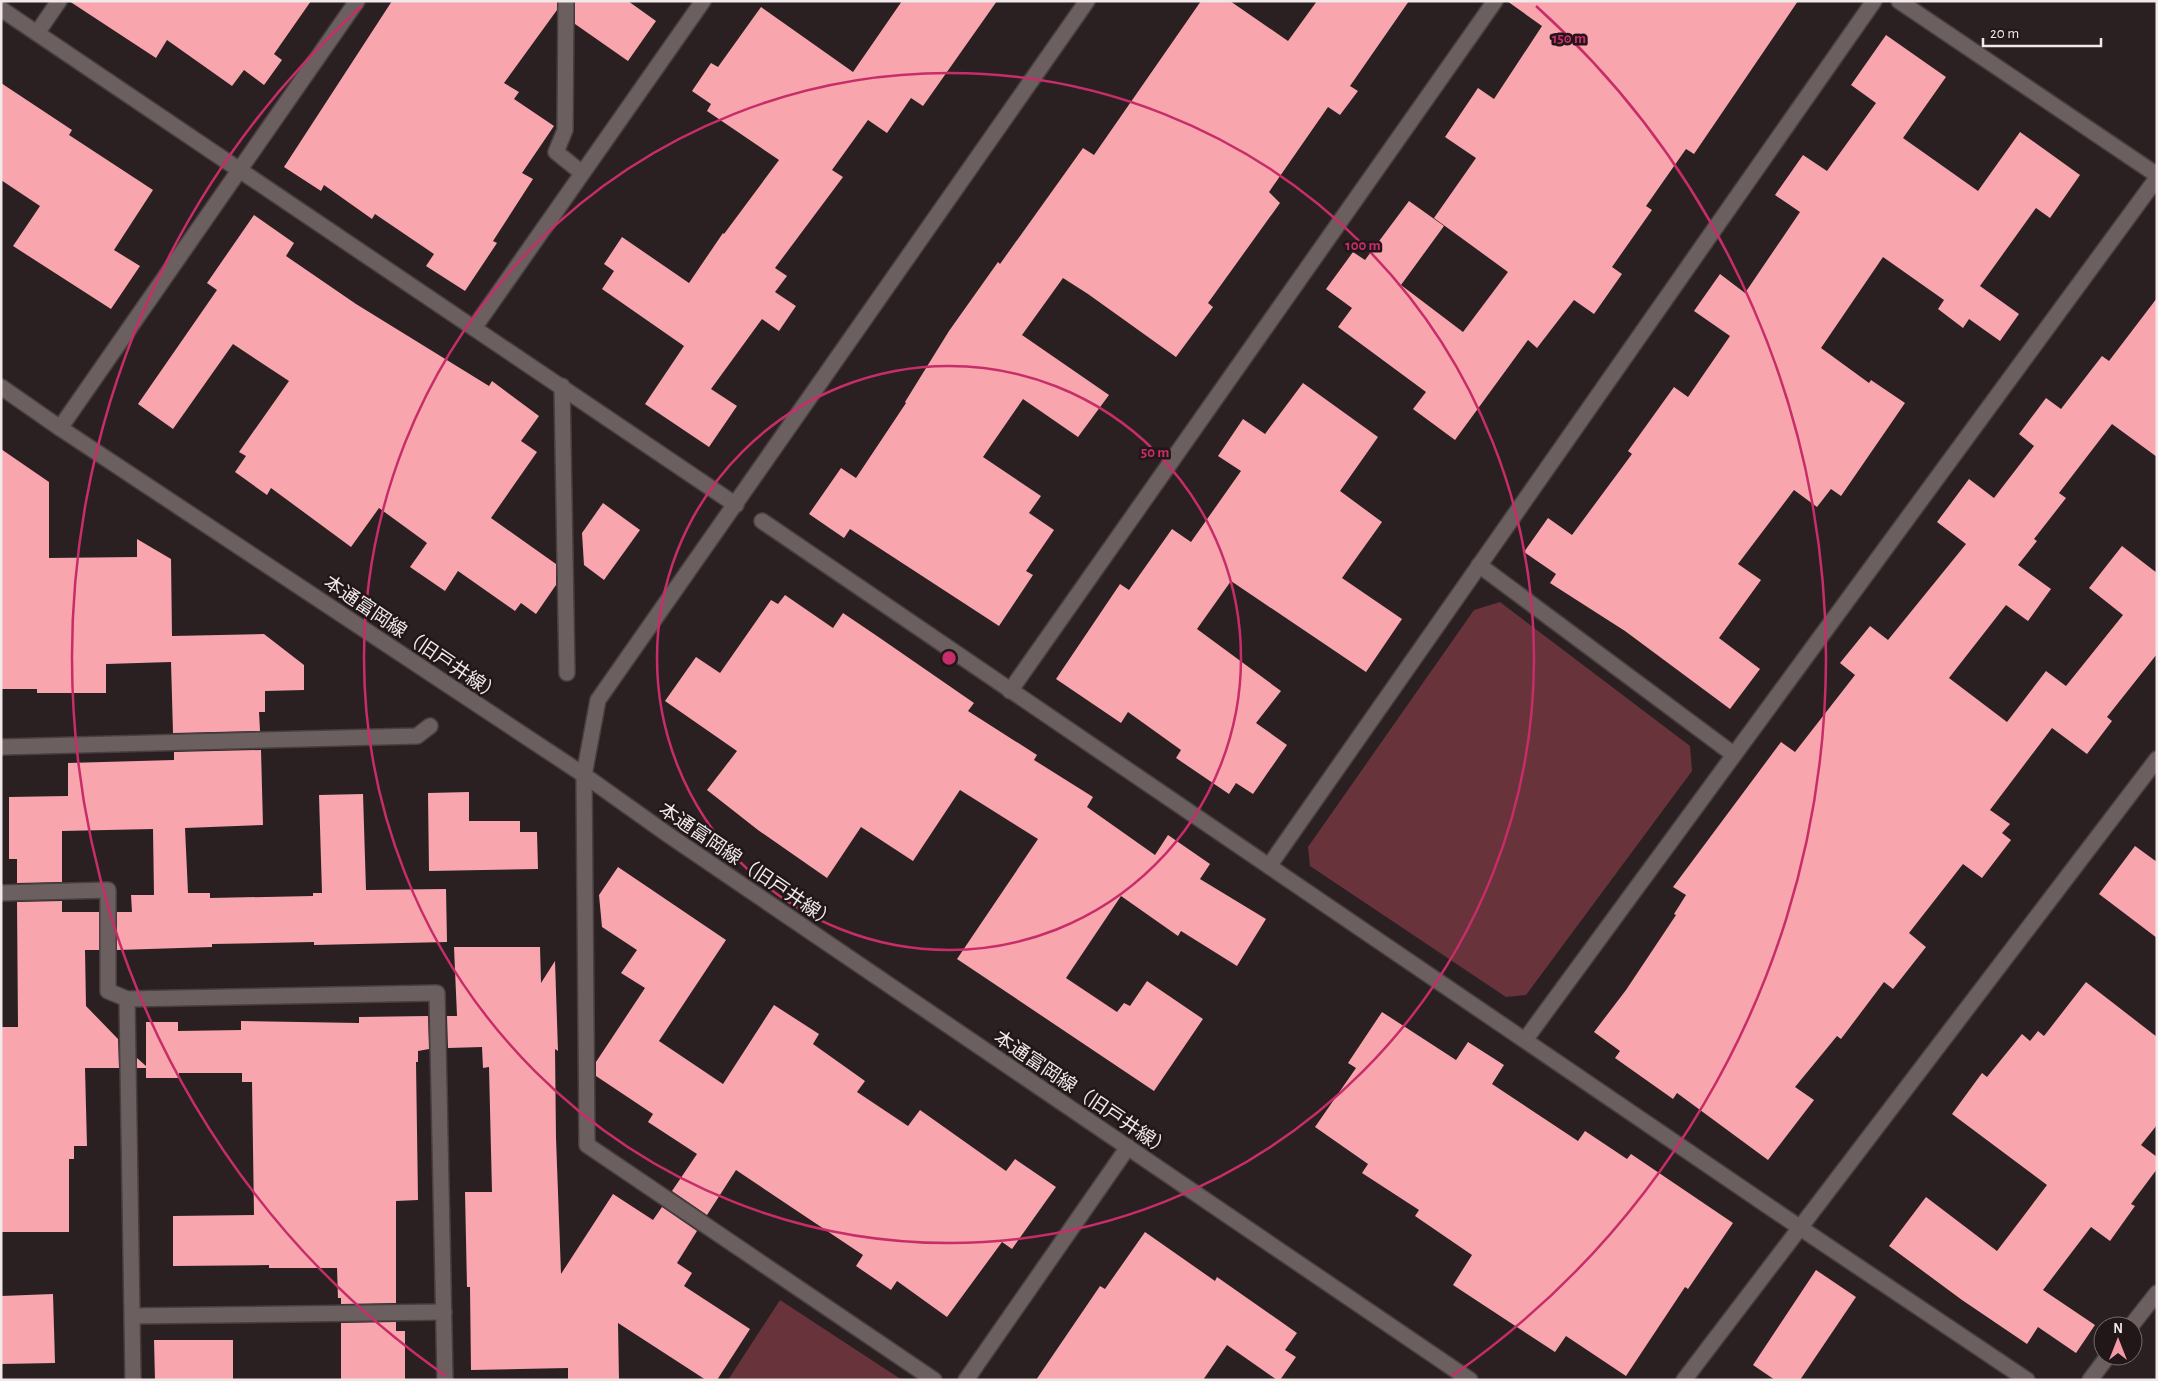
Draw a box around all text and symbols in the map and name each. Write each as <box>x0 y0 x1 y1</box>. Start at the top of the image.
scale bar <box>1983 15 2100 47</box>
text: 20 m <box>1990 26 2019 41</box>
text: 150 m <box>1552 31 1586 46</box>
text: 100 m <box>1345 238 1381 253</box>
text: 50 m <box>1141 445 1169 460</box>
street label: 本通富岡線（旧戸井線） <box>320 571 505 706</box>
centre of rings <box>940 649 958 667</box>
street label: 本通富岡線（旧戸井線） <box>655 798 840 933</box>
street label: 本通富岡線（旧戸井線） <box>990 1026 1175 1161</box>
north arrow <box>2093 1316 2143 1366</box>
text: N <box>2113 1322 2123 1336</box>

